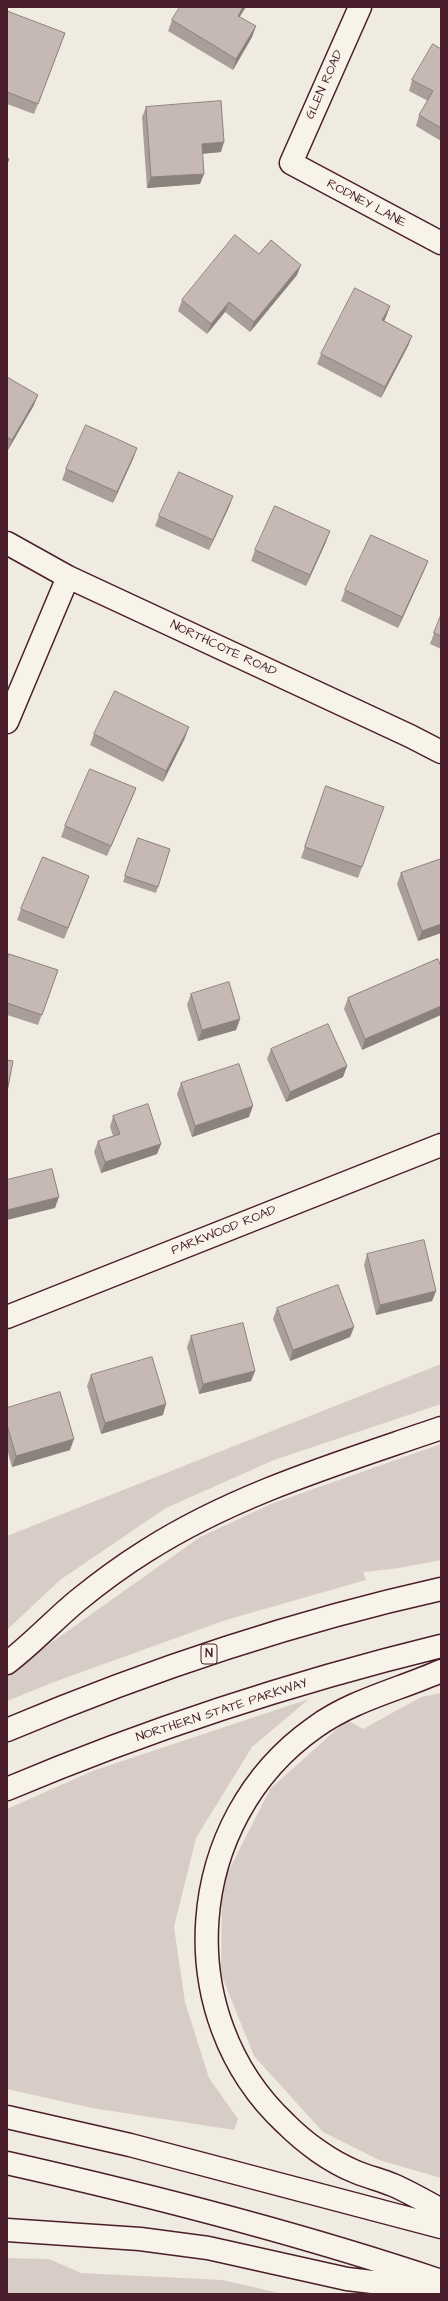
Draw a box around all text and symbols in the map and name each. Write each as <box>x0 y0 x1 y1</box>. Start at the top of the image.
street label: GLEN ROAD <box>303 48 347 122</box>
street label: RODNEY LANE <box>324 177 408 231</box>
street label: NORTHCOTE ROAD <box>167 617 279 681</box>
street label: PARKWOOD ROAD <box>169 1203 279 1259</box>
road number: N <box>201 1644 217 1664</box>
street label: NORTHERN STATE PARKWAY <box>134 1676 310 1746</box>

